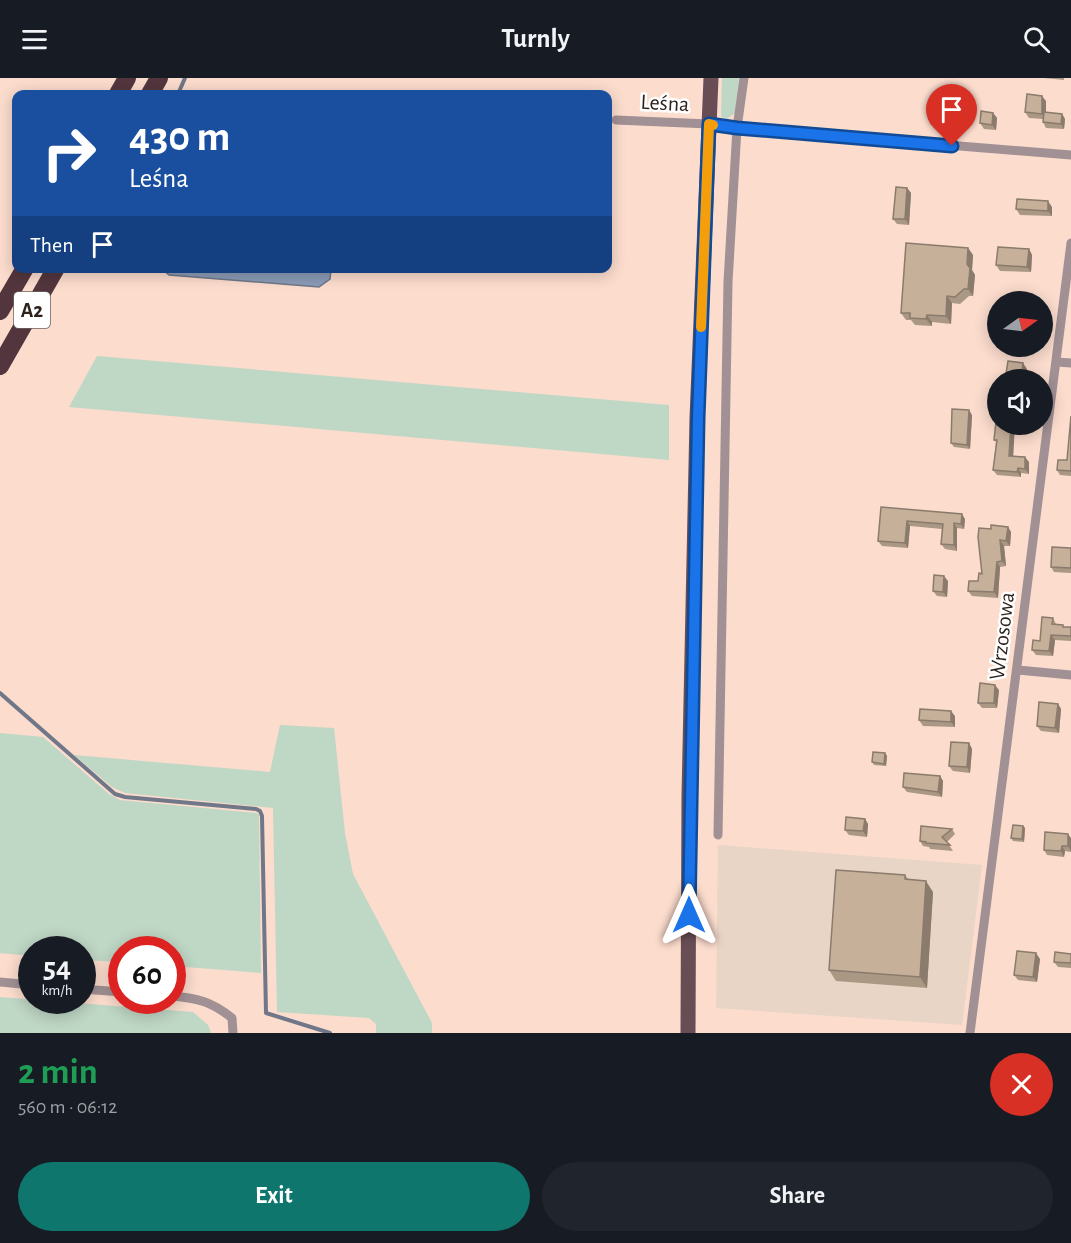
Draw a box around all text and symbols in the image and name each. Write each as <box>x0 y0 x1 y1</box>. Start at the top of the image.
icon: menu <box>18 23 51 56</box>
icon: search <box>1020 23 1053 56</box>
text: Turnly <box>501 25 570 52</box>
pin <box>926 84 977 146</box>
street label: Leśna <box>640 91 690 115</box>
icon: arrive <box>935 93 968 126</box>
icon: right <box>30 114 108 192</box>
text: 430 m <box>129 116 230 158</box>
text: Leśna <box>129 165 189 192</box>
icon: arrive <box>86 228 119 261</box>
text: Then <box>30 234 74 256</box>
north arrow <box>987 291 1053 357</box>
map controls <box>987 291 1053 435</box>
road number: A2 <box>14 292 50 328</box>
button: sound <box>987 369 1053 435</box>
street label: Wrzosowa <box>986 591 1018 681</box>
position arrow <box>657 883 721 947</box>
speed limit sign: 60 <box>108 936 186 1014</box>
text: 54 <box>43 953 71 983</box>
text: km/h <box>42 983 72 998</box>
button: close <box>990 1053 1053 1116</box>
text: 2 min <box>18 1054 98 1090</box>
text: 560 m · 06:12 <box>18 1097 117 1117</box>
button: Exit <box>18 1162 530 1231</box>
button: Share <box>542 1162 1053 1231</box>

